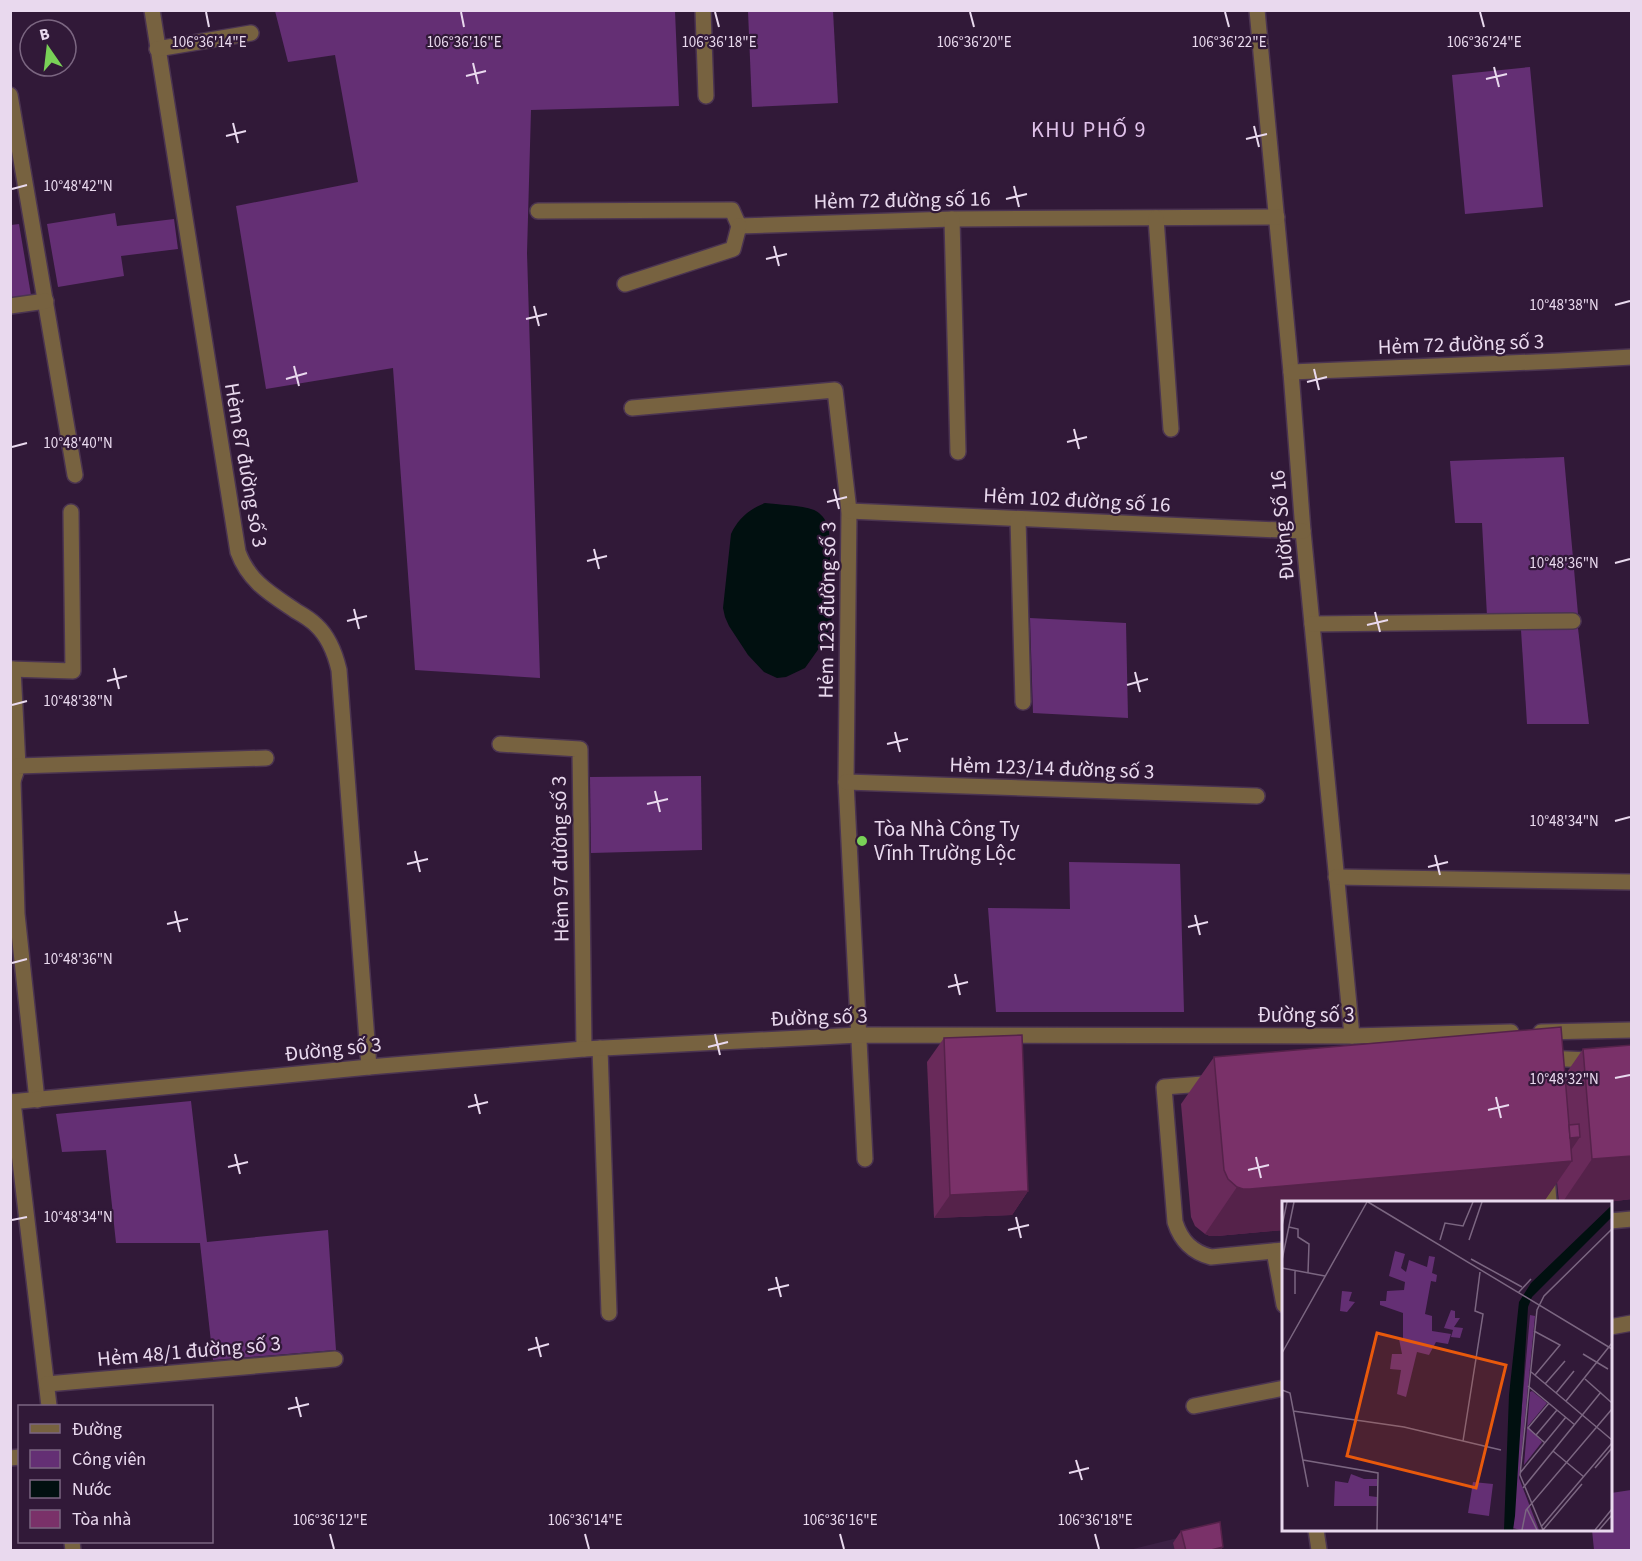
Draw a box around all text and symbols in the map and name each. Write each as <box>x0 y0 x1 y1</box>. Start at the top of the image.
north arrow <box>18 18 78 78</box>
text: B <box>37 22 52 46</box>
text: 106°36'14"E <box>171 32 247 53</box>
text: 106°36'16"E <box>426 32 502 53</box>
text: 106°36'18"E <box>681 32 757 53</box>
text: 106°36'20"E <box>936 32 1012 53</box>
text: 106°36'22"E <box>1191 32 1267 53</box>
text: 106°36'24"E <box>1446 32 1522 53</box>
district label: KHU PHỐ 9 <box>1031 114 1147 146</box>
text: 10°48'42"N <box>43 176 113 197</box>
street label: Hẻm 72 đường số 16 <box>813 183 991 217</box>
text: 10°48'38"N <box>1529 295 1599 316</box>
street label: Hẻm 72 đường số 3 <box>1377 326 1545 362</box>
street label: Hẻm 87 đường số 3 <box>217 380 275 550</box>
text: 10°48'40"N <box>43 433 113 454</box>
street label: Đường Số 16 <box>1262 469 1302 581</box>
street label: Hẻm 102 đường số 16 <box>983 480 1171 520</box>
street label: Hẻm 123 đường số 3 <box>810 521 844 699</box>
text: 10°48'36"N <box>1529 553 1599 574</box>
text: 10°48'38"N <box>43 691 113 712</box>
street label: Hẻm 123/14 đường số 3 <box>949 749 1155 787</box>
street label: Hẻm 97 đường số 3 <box>544 776 576 942</box>
text: 10°48'34"N <box>1529 811 1599 832</box>
place label: Tòa Nhà Công Ty Vĩnh Trường Lộc <box>874 814 1020 868</box>
marker: Tòa Nhà Công Ty Vĩnh Trường Lộc <box>855 834 869 848</box>
text: 10°48'36"N <box>43 949 113 970</box>
street label: Đường số 3 <box>770 1000 868 1034</box>
street label: Đường số 3 <box>1257 1000 1355 1030</box>
street label: Đường số 3 <box>283 1029 383 1069</box>
text: 10°48'32"N <box>1529 1069 1599 1090</box>
inset map <box>1282 1201 1612 1531</box>
text: 10°48'34"N <box>43 1207 113 1228</box>
street label: Hẻm 48/1 đường số 3 <box>96 1328 282 1374</box>
legend <box>18 1405 213 1543</box>
text: Đường <box>72 1417 122 1442</box>
text: Công viên <box>72 1447 146 1472</box>
text: Nước <box>72 1477 111 1502</box>
text: Tòa nhà <box>72 1507 131 1532</box>
text: 106°36'12"E <box>292 1510 368 1531</box>
text: 106°36'14"E <box>547 1510 623 1531</box>
text: 106°36'16"E <box>802 1510 878 1531</box>
text: 106°36'18"E <box>1057 1510 1133 1531</box>

